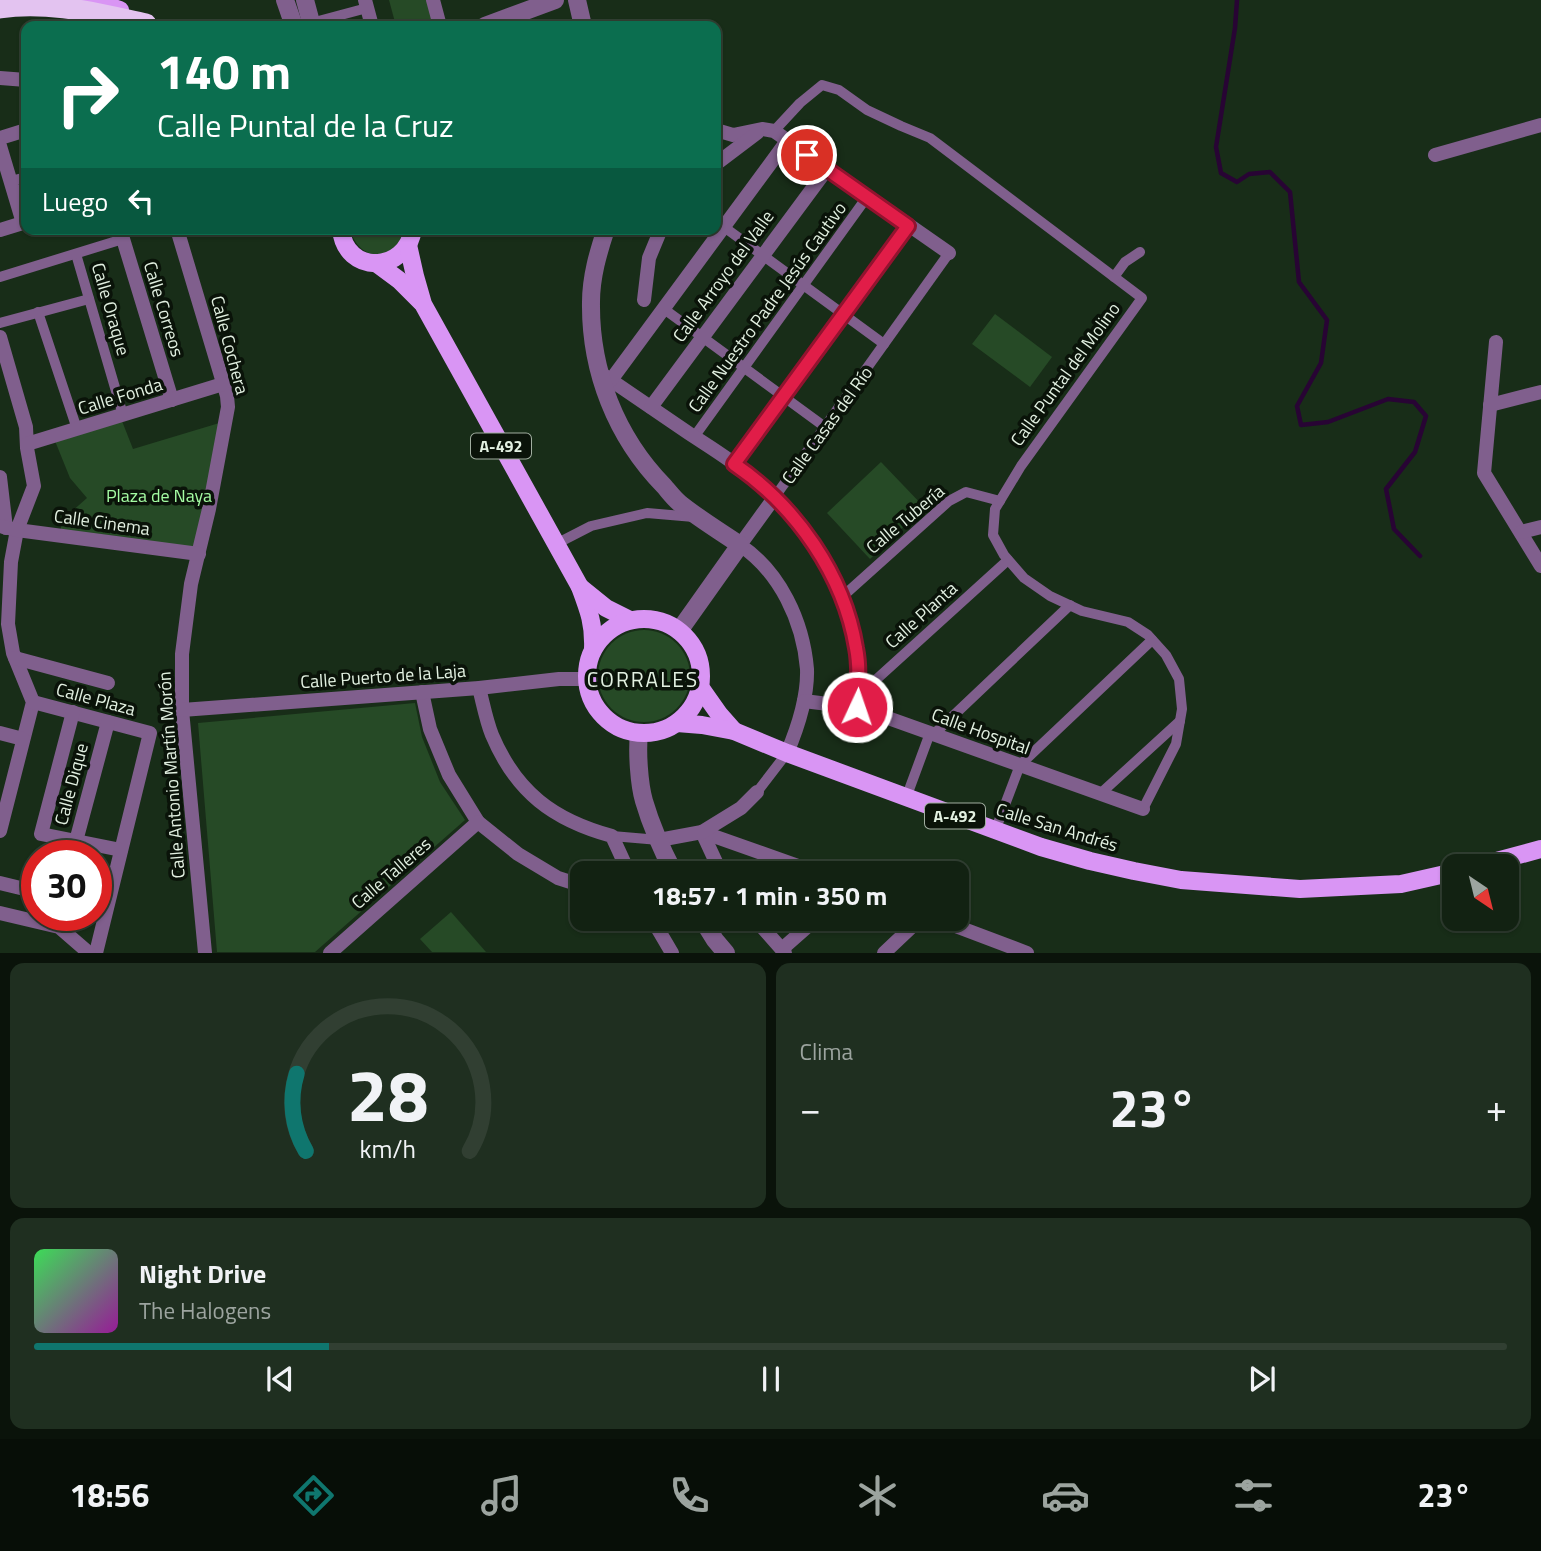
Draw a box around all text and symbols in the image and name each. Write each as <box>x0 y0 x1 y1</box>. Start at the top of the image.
text: 140 m <box>157 33 291 108</box>
icon: right <box>42 49 133 140</box>
text: Calle Puntal de la Cruz <box>157 101 454 149</box>
pin <box>777 125 837 185</box>
icon: arrive <box>788 136 826 174</box>
text: Luego <box>42 182 108 221</box>
icon: left <box>122 182 160 220</box>
street label: Calle Nuestro Padre Jesús Cautivo <box>681 196 853 418</box>
street label: Calle Arroyo del Valle <box>666 204 780 348</box>
street label: Calle Correos <box>137 258 191 360</box>
street label: Calle Oraque <box>85 259 137 359</box>
street label: Calle Cochera <box>204 293 256 397</box>
street label: Calle Puntal del Molino <box>1004 296 1126 452</box>
street label: Calle Casas del Río <box>775 360 879 490</box>
street label: Calle Fonda <box>74 370 166 422</box>
road number: A-492 <box>471 434 531 458</box>
street label: Calle Tubería <box>860 478 950 560</box>
park label: Plaza de Naya <box>106 482 212 509</box>
street label: Calle Cinema <box>52 502 152 542</box>
street label: Calle Planta <box>879 575 963 655</box>
street label: Calle Puerto de la Laja <box>299 657 467 695</box>
district label: CORRALES <box>587 663 699 695</box>
position arrow <box>820 670 894 744</box>
street label: Calle Antonio Martín Morón <box>150 671 192 879</box>
street label: Calle Plaza <box>53 675 139 723</box>
street label: Calle Hospital <box>928 701 1034 761</box>
street label: Calle Dique <box>47 740 95 828</box>
street label: Calle San Andrés <box>993 796 1121 858</box>
road number: A-492 <box>925 804 985 828</box>
street label: Calle Talleres <box>345 831 437 915</box>
speed limit sign: 30 <box>21 840 112 931</box>
north arrow <box>1442 854 1519 931</box>
map controls <box>1442 854 1519 931</box>
text: 18:57 · 1 min · 350 m <box>652 876 887 915</box>
text: Clima <box>800 1034 853 1069</box>
text: 28 <box>347 1040 429 1150</box>
text: 23° <box>1110 1068 1197 1147</box>
text: − <box>800 1079 821 1137</box>
text: + <box>1486 1079 1507 1137</box>
text: km/h <box>359 1130 416 1168</box>
text: Night Drive <box>139 1254 266 1293</box>
text: The Halogens <box>139 1293 271 1328</box>
icon: previous <box>261 1360 299 1398</box>
icon: pause <box>752 1360 790 1398</box>
icon: next <box>1243 1360 1281 1398</box>
text: 18:56 <box>70 1471 149 1519</box>
icon: directions <box>289 1471 338 1520</box>
icon: music <box>477 1471 526 1520</box>
icon: phone <box>665 1471 714 1520</box>
icon: climate <box>853 1471 902 1520</box>
icon: car <box>1041 1471 1090 1520</box>
icon: filters <box>1229 1471 1278 1520</box>
text: 23° <box>1418 1471 1471 1519</box>

